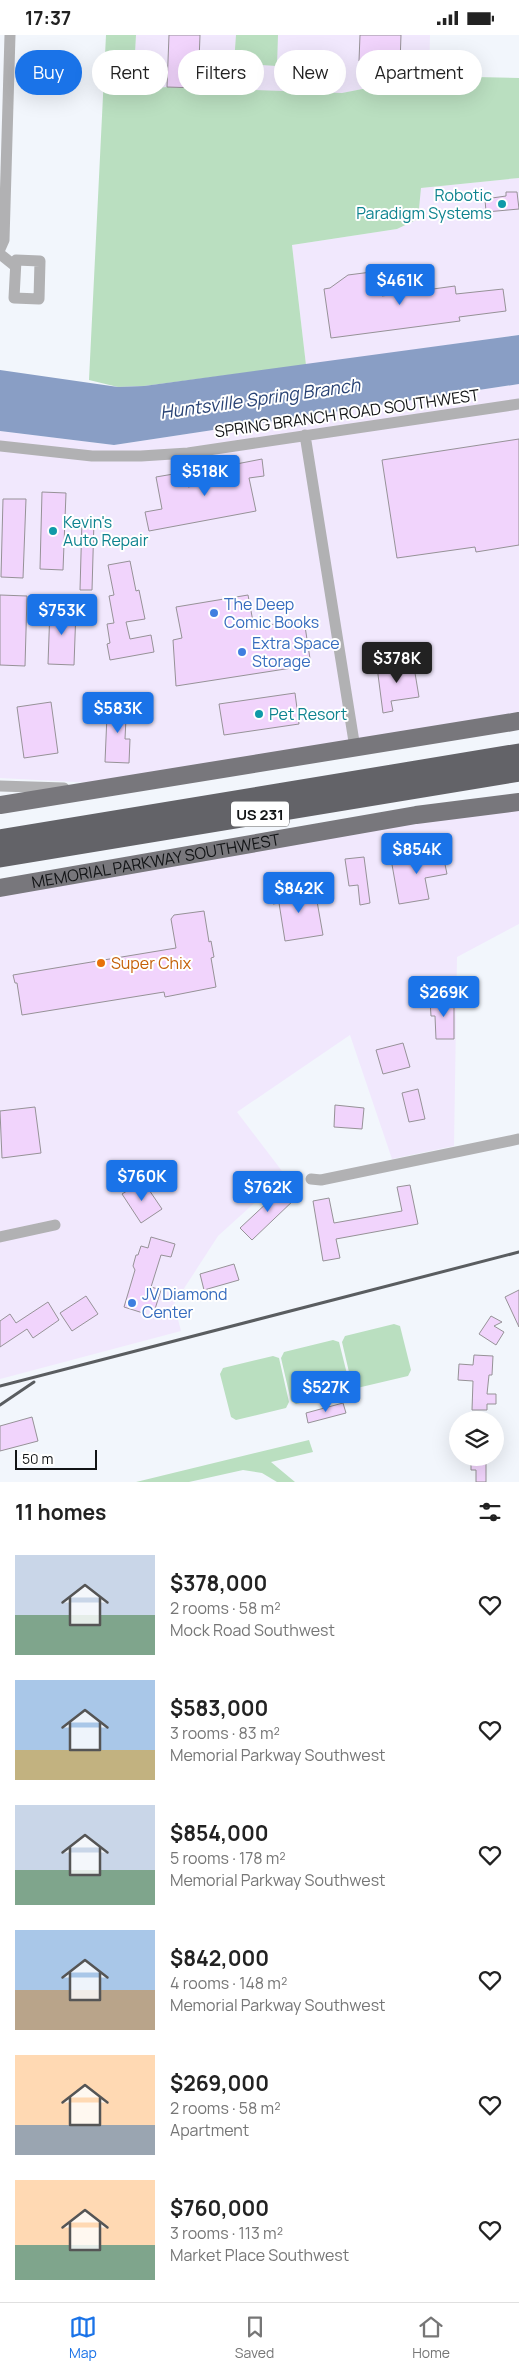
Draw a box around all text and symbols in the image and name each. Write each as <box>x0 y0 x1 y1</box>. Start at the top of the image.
text: 17:37 <box>25 5 71 31</box>
chip: Buy <box>15 50 82 95</box>
chip: Rent <box>92 50 168 95</box>
chip: Filters <box>178 50 264 95</box>
chip: New <box>274 50 346 95</box>
chip: Apartment <box>356 50 482 95</box>
place label: Robotic Paradigm Systems <box>356 184 492 224</box>
marker: Robotic Paradigm Systems <box>496 198 508 210</box>
pin: $461K <box>365 263 435 306</box>
text: $461K <box>377 269 423 291</box>
water label: Huntsville Spring Branch <box>158 372 363 424</box>
street label: SPRING BRANCH ROAD SOUTHWEST <box>213 383 481 442</box>
pin: $518K <box>170 455 240 497</box>
text: $518K <box>182 460 228 482</box>
place label: Kevin's Auto Repair <box>63 511 149 551</box>
marker: Kevin's Auto Repair <box>47 525 59 537</box>
pin: $753K <box>27 593 97 636</box>
place label: The Deep Comic Books <box>224 593 319 633</box>
text: $753K <box>38 599 86 621</box>
marker: The Deep Comic Books <box>208 607 220 619</box>
place label: Extra Space Storage <box>252 632 340 672</box>
pin: $378K <box>362 641 432 684</box>
marker: Extra Space Storage <box>236 646 248 658</box>
text: $378K <box>373 647 421 669</box>
pin: $583K <box>83 691 153 734</box>
text: $583K <box>94 697 142 719</box>
place label: Pet Resort <box>269 703 347 725</box>
marker: Pet Resort <box>253 708 265 720</box>
road number: US 231 <box>231 801 289 827</box>
street label: MEMORIAL PARKWAY SOUTHWEST <box>30 828 282 893</box>
pin: $854K <box>382 833 452 875</box>
text: $854K <box>392 838 442 860</box>
pin: $842K <box>264 871 334 914</box>
text: $842K <box>274 877 324 899</box>
place label: Super Chix <box>111 952 192 974</box>
marker: Super Chix <box>95 957 107 969</box>
pin: $269K <box>409 975 479 1018</box>
text: $269K <box>419 981 469 1003</box>
pin: $760K <box>107 1159 177 1202</box>
text: $760K <box>117 1165 167 1187</box>
pin: $762K <box>233 1171 303 1213</box>
text: $762K <box>244 1176 292 1198</box>
place label: JV Diamond Center <box>142 1283 228 1323</box>
marker: JV Diamond Center <box>126 1297 138 1309</box>
pin: $527K <box>291 1371 361 1413</box>
text: $527K <box>302 1376 350 1398</box>
map controls <box>449 1411 504 1466</box>
button: layers <box>449 1411 504 1466</box>
scale bar <box>15 1447 98 1470</box>
text: 50 m <box>22 1449 53 1468</box>
text: 11 homes <box>15 1498 106 1526</box>
icon: filters <box>476 1498 504 1526</box>
text: $378,000 <box>170 1569 267 1597</box>
icon: home <box>55 1575 115 1635</box>
icon: heart <box>476 1591 504 1619</box>
text: 2 rooms · 58 m² <box>170 1597 281 1619</box>
text: Mock Road Southwest <box>170 1619 335 1641</box>
text: $583,000 <box>170 1694 268 1722</box>
icon: home <box>55 1700 115 1760</box>
icon: heart <box>476 1716 504 1744</box>
text: 3 rooms · 83 m² <box>170 1722 280 1744</box>
text: Memorial Parkway Southwest <box>170 1744 385 1766</box>
text: $854,000 <box>170 1819 269 1847</box>
icon: home <box>55 1825 115 1885</box>
icon: heart <box>476 1841 504 1869</box>
text: 5 rooms · 178 m² <box>170 1847 286 1869</box>
text: Memorial Parkway Southwest <box>170 1869 385 1891</box>
text: $842,000 <box>170 1944 269 1972</box>
icon: home <box>55 1950 115 2010</box>
icon: heart <box>476 1966 504 1994</box>
text: 4 rooms · 148 m² <box>170 1972 287 1994</box>
text: Memorial Parkway Southwest <box>170 1994 385 2016</box>
text: $269,000 <box>170 2069 269 2097</box>
icon: home <box>55 2075 115 2135</box>
icon: heart <box>476 2091 504 2119</box>
text: 2 rooms · 58 m² <box>170 2097 281 2119</box>
text: Apartment <box>170 2119 249 2141</box>
text: $760,000 <box>170 2194 269 2222</box>
icon: home <box>55 2200 115 2260</box>
icon: heart <box>476 2216 504 2244</box>
text: 3 rooms · 113 m² <box>170 2222 283 2244</box>
text: Market Place Southwest <box>170 2244 349 2266</box>
tab: Map <box>69 2313 97 2362</box>
tab: Saved <box>235 2313 274 2362</box>
tab: Home <box>412 2313 450 2362</box>

